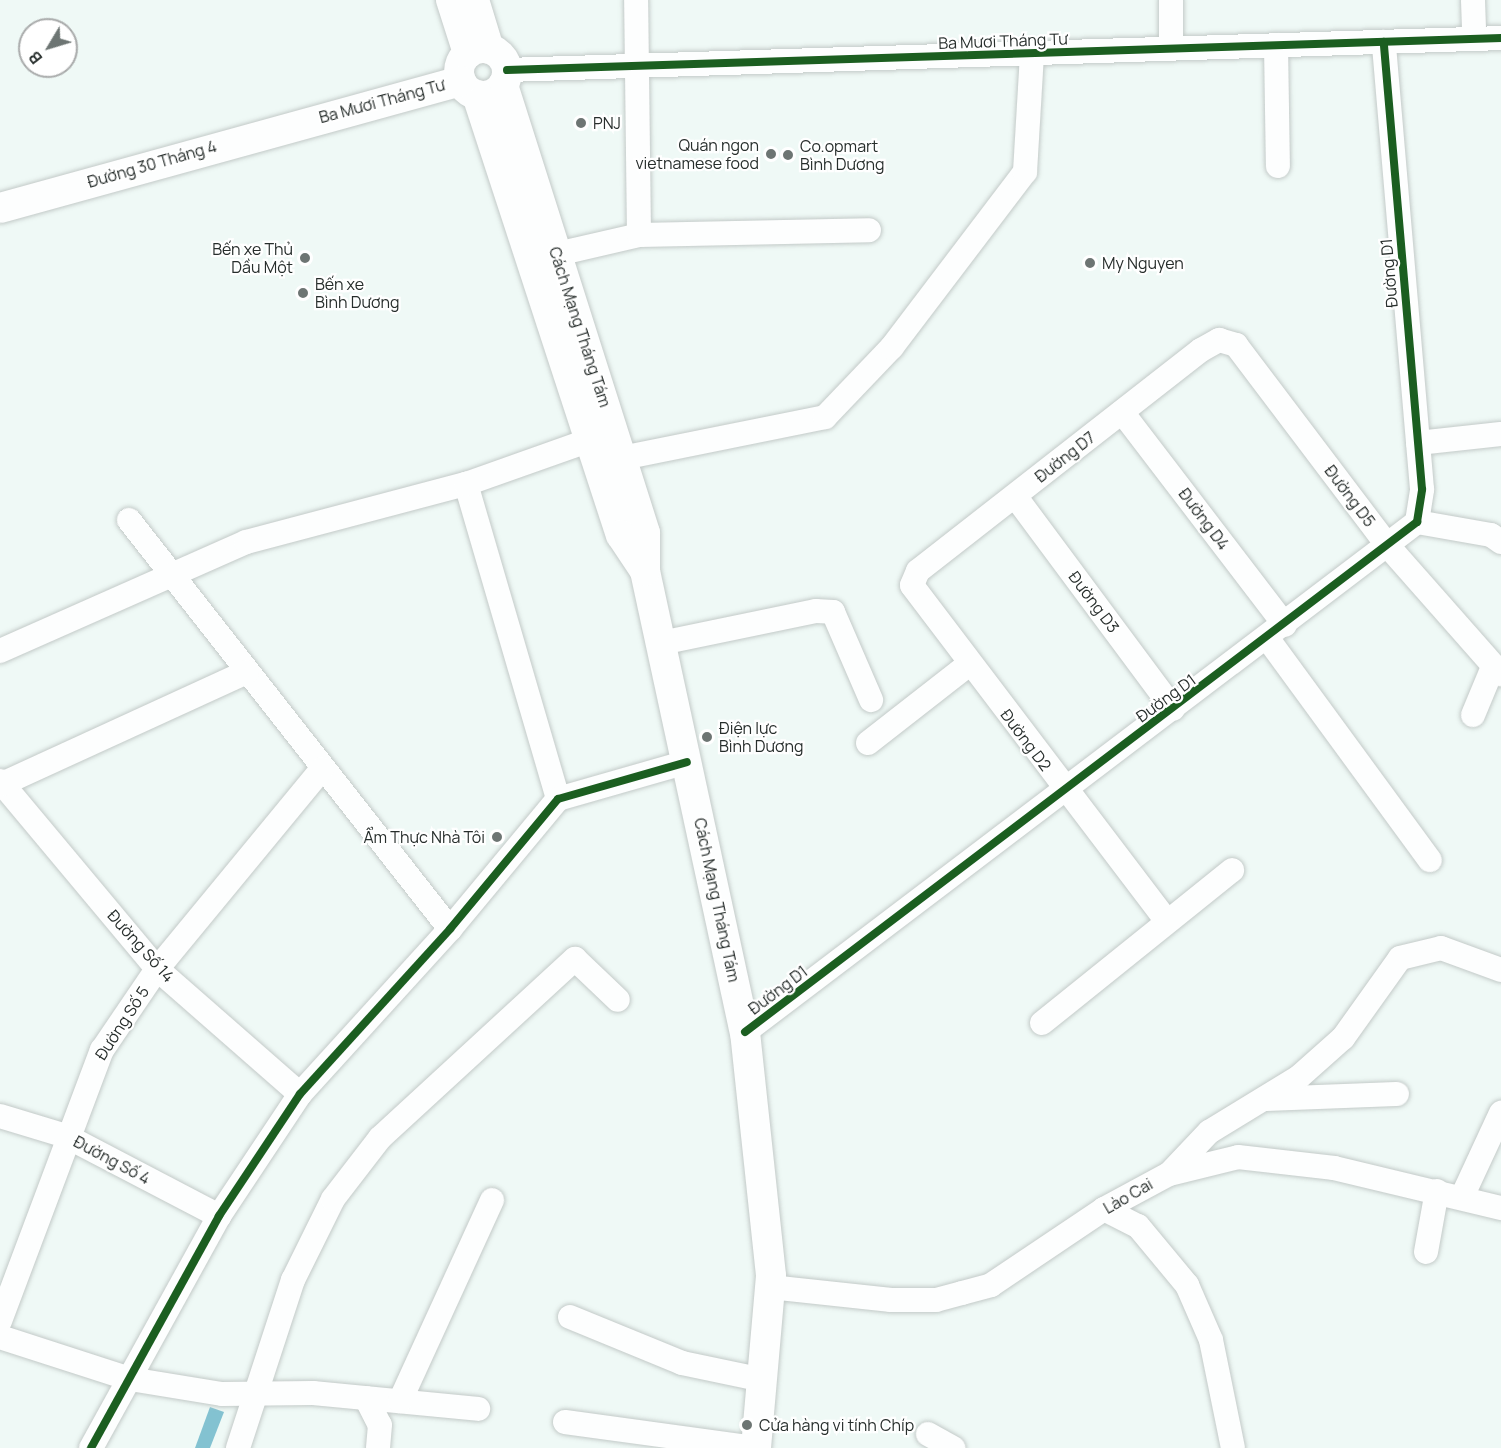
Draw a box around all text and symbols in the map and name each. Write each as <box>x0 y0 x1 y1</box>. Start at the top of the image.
north arrow <box>18 18 78 78</box>
street label: Ba Mươi Tháng Tư <box>938 29 1068 53</box>
text: B <box>24 47 47 69</box>
street label: Ba Mươi Tháng Tư <box>317 75 447 127</box>
place label: PNJ <box>593 113 621 133</box>
marker: PNJ <box>574 116 588 130</box>
place label: Quán ngon vietnamese food <box>635 135 759 173</box>
street label: Đường 30 Tháng 4 <box>85 136 219 192</box>
place label: Co.opmart Bình Dương <box>800 136 884 174</box>
marker: Quán ngon vietnamese food <box>764 147 778 161</box>
marker: Co.opmart Bình Dương <box>781 148 795 162</box>
street label: Đường D1 <box>1376 238 1402 308</box>
place label: Bến xe Thủ Dầu Một <box>212 239 293 277</box>
street label: Cách Mạng Tháng Tám <box>545 244 615 410</box>
marker: Bến xe Thủ Dầu Một <box>298 251 312 265</box>
place label: My Nguyen <box>1102 253 1184 273</box>
marker: My Nguyen <box>1083 256 1097 270</box>
place label: Bến xe Bình Dương <box>315 274 399 312</box>
marker: Bến xe Bình Dương <box>296 286 310 300</box>
street label: Đường D7 <box>1031 428 1099 486</box>
street label: Đường D5 <box>1321 461 1379 531</box>
street label: Đường D4 <box>1175 485 1233 553</box>
street label: Đường D3 <box>1065 568 1123 636</box>
street label: Đường D1 <box>1132 670 1200 726</box>
street label: Đường D2 <box>997 705 1055 775</box>
place label: Điện lực Bình Dương <box>719 718 803 756</box>
marker: Điện lực Bình Dương <box>700 730 714 744</box>
street label: Cách Mạng Tháng Tám <box>690 816 744 984</box>
place label: Ẩm Thực Nhà Tôi <box>363 827 485 847</box>
marker: Ẩm Thực Nhà Tôi <box>490 830 504 844</box>
street label: Đường Số 14 <box>104 906 178 986</box>
street label: Đường D1 <box>745 962 811 1018</box>
street label: Đường Số 5 <box>91 983 153 1063</box>
street label: Đường Số 4 <box>70 1132 154 1188</box>
street label: Lào Cai <box>1100 1174 1156 1218</box>
place label: Cửa hàng vi tính Chíp <box>759 1415 914 1435</box>
marker: Cửa hàng vi tính Chíp <box>740 1418 754 1432</box>

